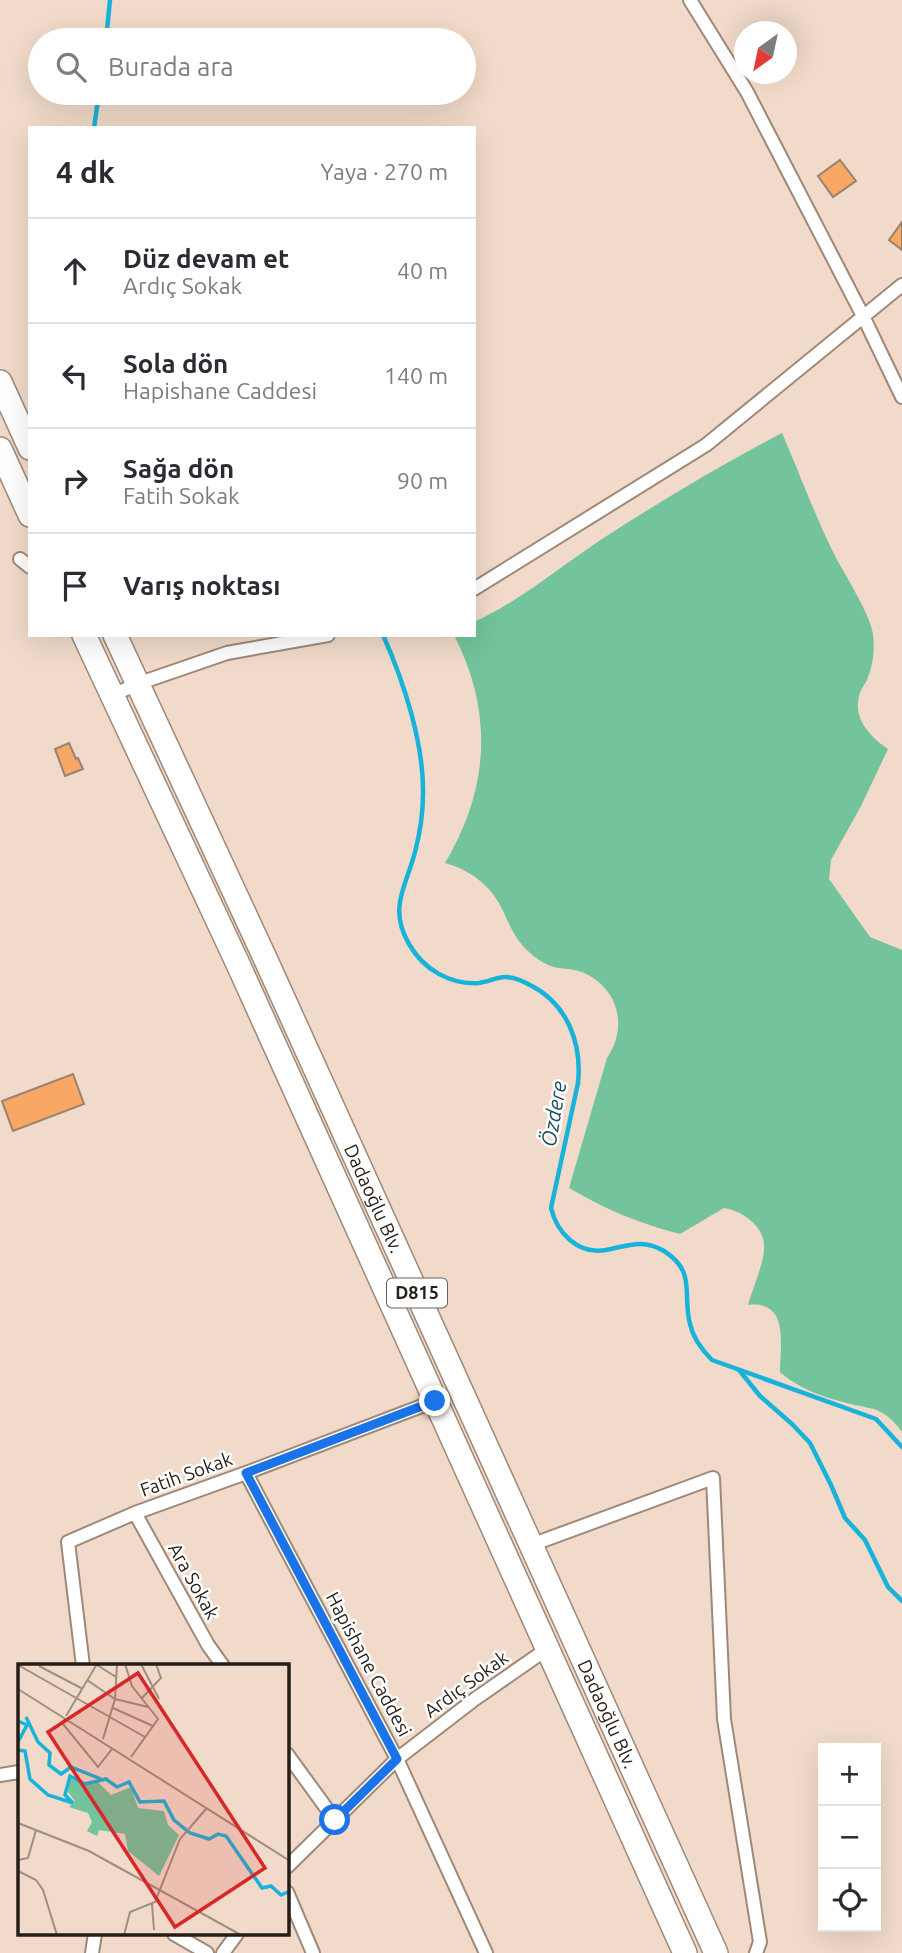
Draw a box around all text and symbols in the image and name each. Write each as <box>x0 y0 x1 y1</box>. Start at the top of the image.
north arrow <box>734 21 797 84</box>
search box <box>28 28 476 105</box>
icon: search <box>52 48 90 86</box>
text: Burada ara <box>108 52 234 81</box>
text: 4 dk <box>56 155 115 189</box>
text: Yaya · 270 m <box>321 159 448 184</box>
text: Düz devam et <box>123 244 289 273</box>
icon: ahead <box>56 252 94 290</box>
text: 40 m <box>397 258 448 283</box>
text: Ardıç Sokak <box>123 273 242 298</box>
text: Sola dön <box>123 349 228 378</box>
icon: left <box>56 357 94 395</box>
text: 140 m <box>384 363 448 388</box>
text: Hapishane Caddesi <box>123 378 317 403</box>
text: Sağa dön <box>123 454 234 483</box>
icon: right <box>56 462 94 500</box>
text: 90 m <box>397 468 448 493</box>
text: Fatih Sokak <box>123 483 240 508</box>
icon: arrive <box>56 567 94 605</box>
text: Varış noktası <box>123 571 280 600</box>
water label: Özdere <box>535 1079 571 1149</box>
street label: Dadaoğlu Blv. <box>340 1141 408 1256</box>
road number: D815 <box>387 1278 447 1308</box>
route end <box>419 1385 450 1416</box>
street label: Fatih Sokak <box>137 1447 235 1501</box>
street label: Ara Sokak <box>164 1539 224 1623</box>
street label: Hapishane Caddesi <box>322 1588 416 1740</box>
street label: Ardıç Sokak <box>420 1646 513 1722</box>
street label: Dadaoğlu Blv. <box>573 1656 642 1772</box>
inset map <box>18 1664 289 1936</box>
map controls <box>818 1743 881 1932</box>
button: + <box>818 1743 881 1806</box>
route start <box>319 1804 350 1835</box>
button: − <box>818 1806 881 1869</box>
button: locate <box>818 1869 881 1932</box>

